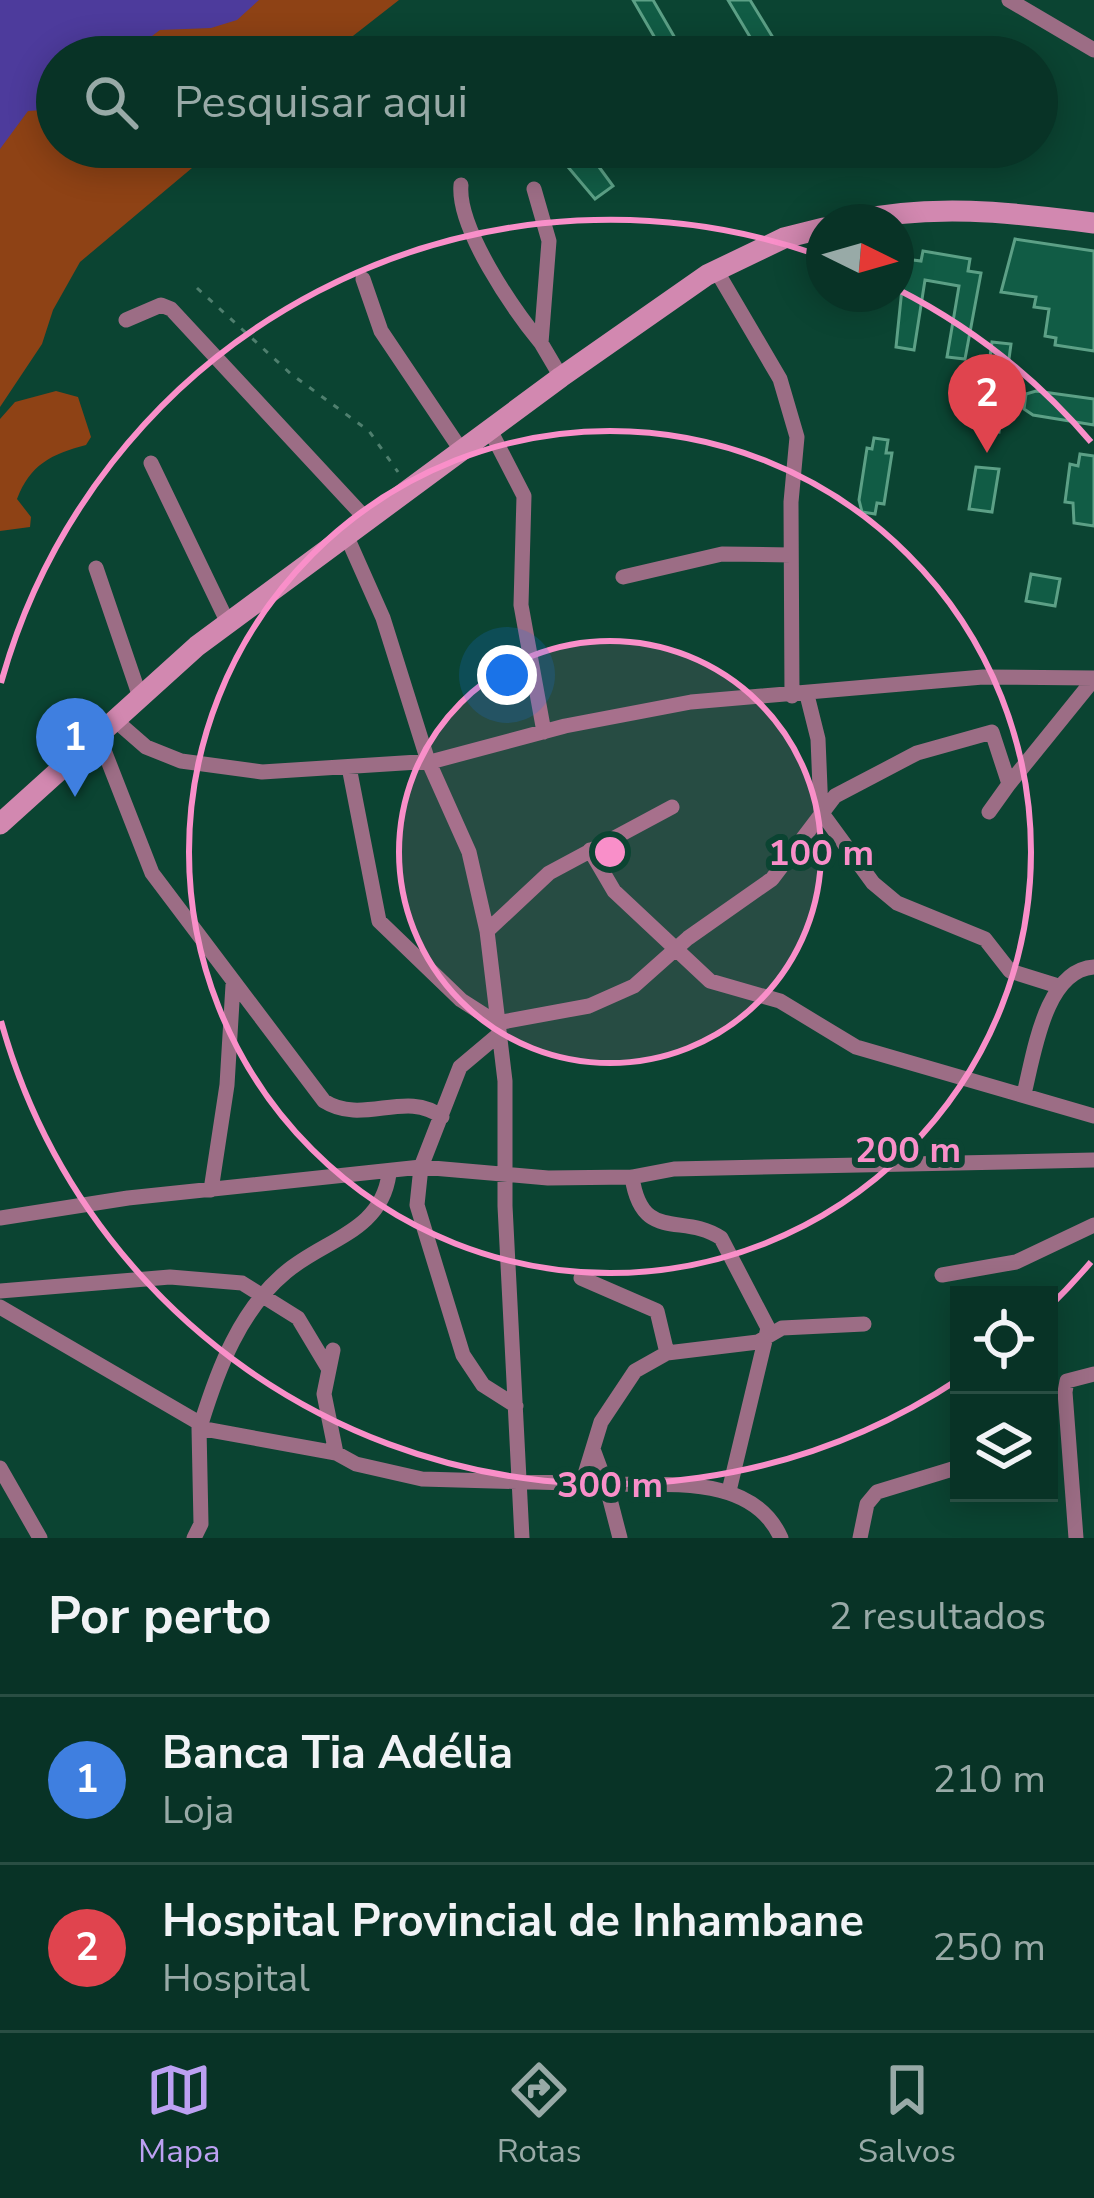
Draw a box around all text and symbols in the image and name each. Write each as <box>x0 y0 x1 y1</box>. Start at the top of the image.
search box <box>36 36 1058 168</box>
icon: search <box>78 69 144 135</box>
text: Pesquisar aqui <box>174 72 468 133</box>
north arrow <box>806 204 914 312</box>
pin: 2 <box>948 354 1026 453</box>
your location <box>477 645 537 705</box>
pin: 1 <box>36 698 114 797</box>
text: 100 m <box>768 829 874 878</box>
centre of rings <box>589 831 631 873</box>
text: 200 m <box>855 1126 961 1175</box>
map controls <box>950 1286 1058 1502</box>
button: locate <box>950 1286 1058 1394</box>
button: layers <box>950 1394 1058 1502</box>
text: 300 m <box>557 1461 663 1510</box>
text: Por perto <box>48 1581 271 1651</box>
text: 2 resultados <box>829 1590 1046 1643</box>
text: Banca Tia Adélia <box>162 1723 513 1784</box>
text: 1 <box>75 1753 99 1806</box>
text: 210 m <box>932 1753 1046 1806</box>
text: Loja <box>162 1784 235 1837</box>
text: Hospital Provincial de Inhambane <box>162 1891 864 1952</box>
text: 2 <box>75 1921 99 1974</box>
text: 250 m <box>932 1921 1046 1974</box>
text: Hospital <box>162 1952 310 2005</box>
tab: Mapa <box>138 2057 221 2174</box>
tab: Rotas <box>497 2057 582 2174</box>
tab: Salvos <box>858 2057 956 2174</box>

